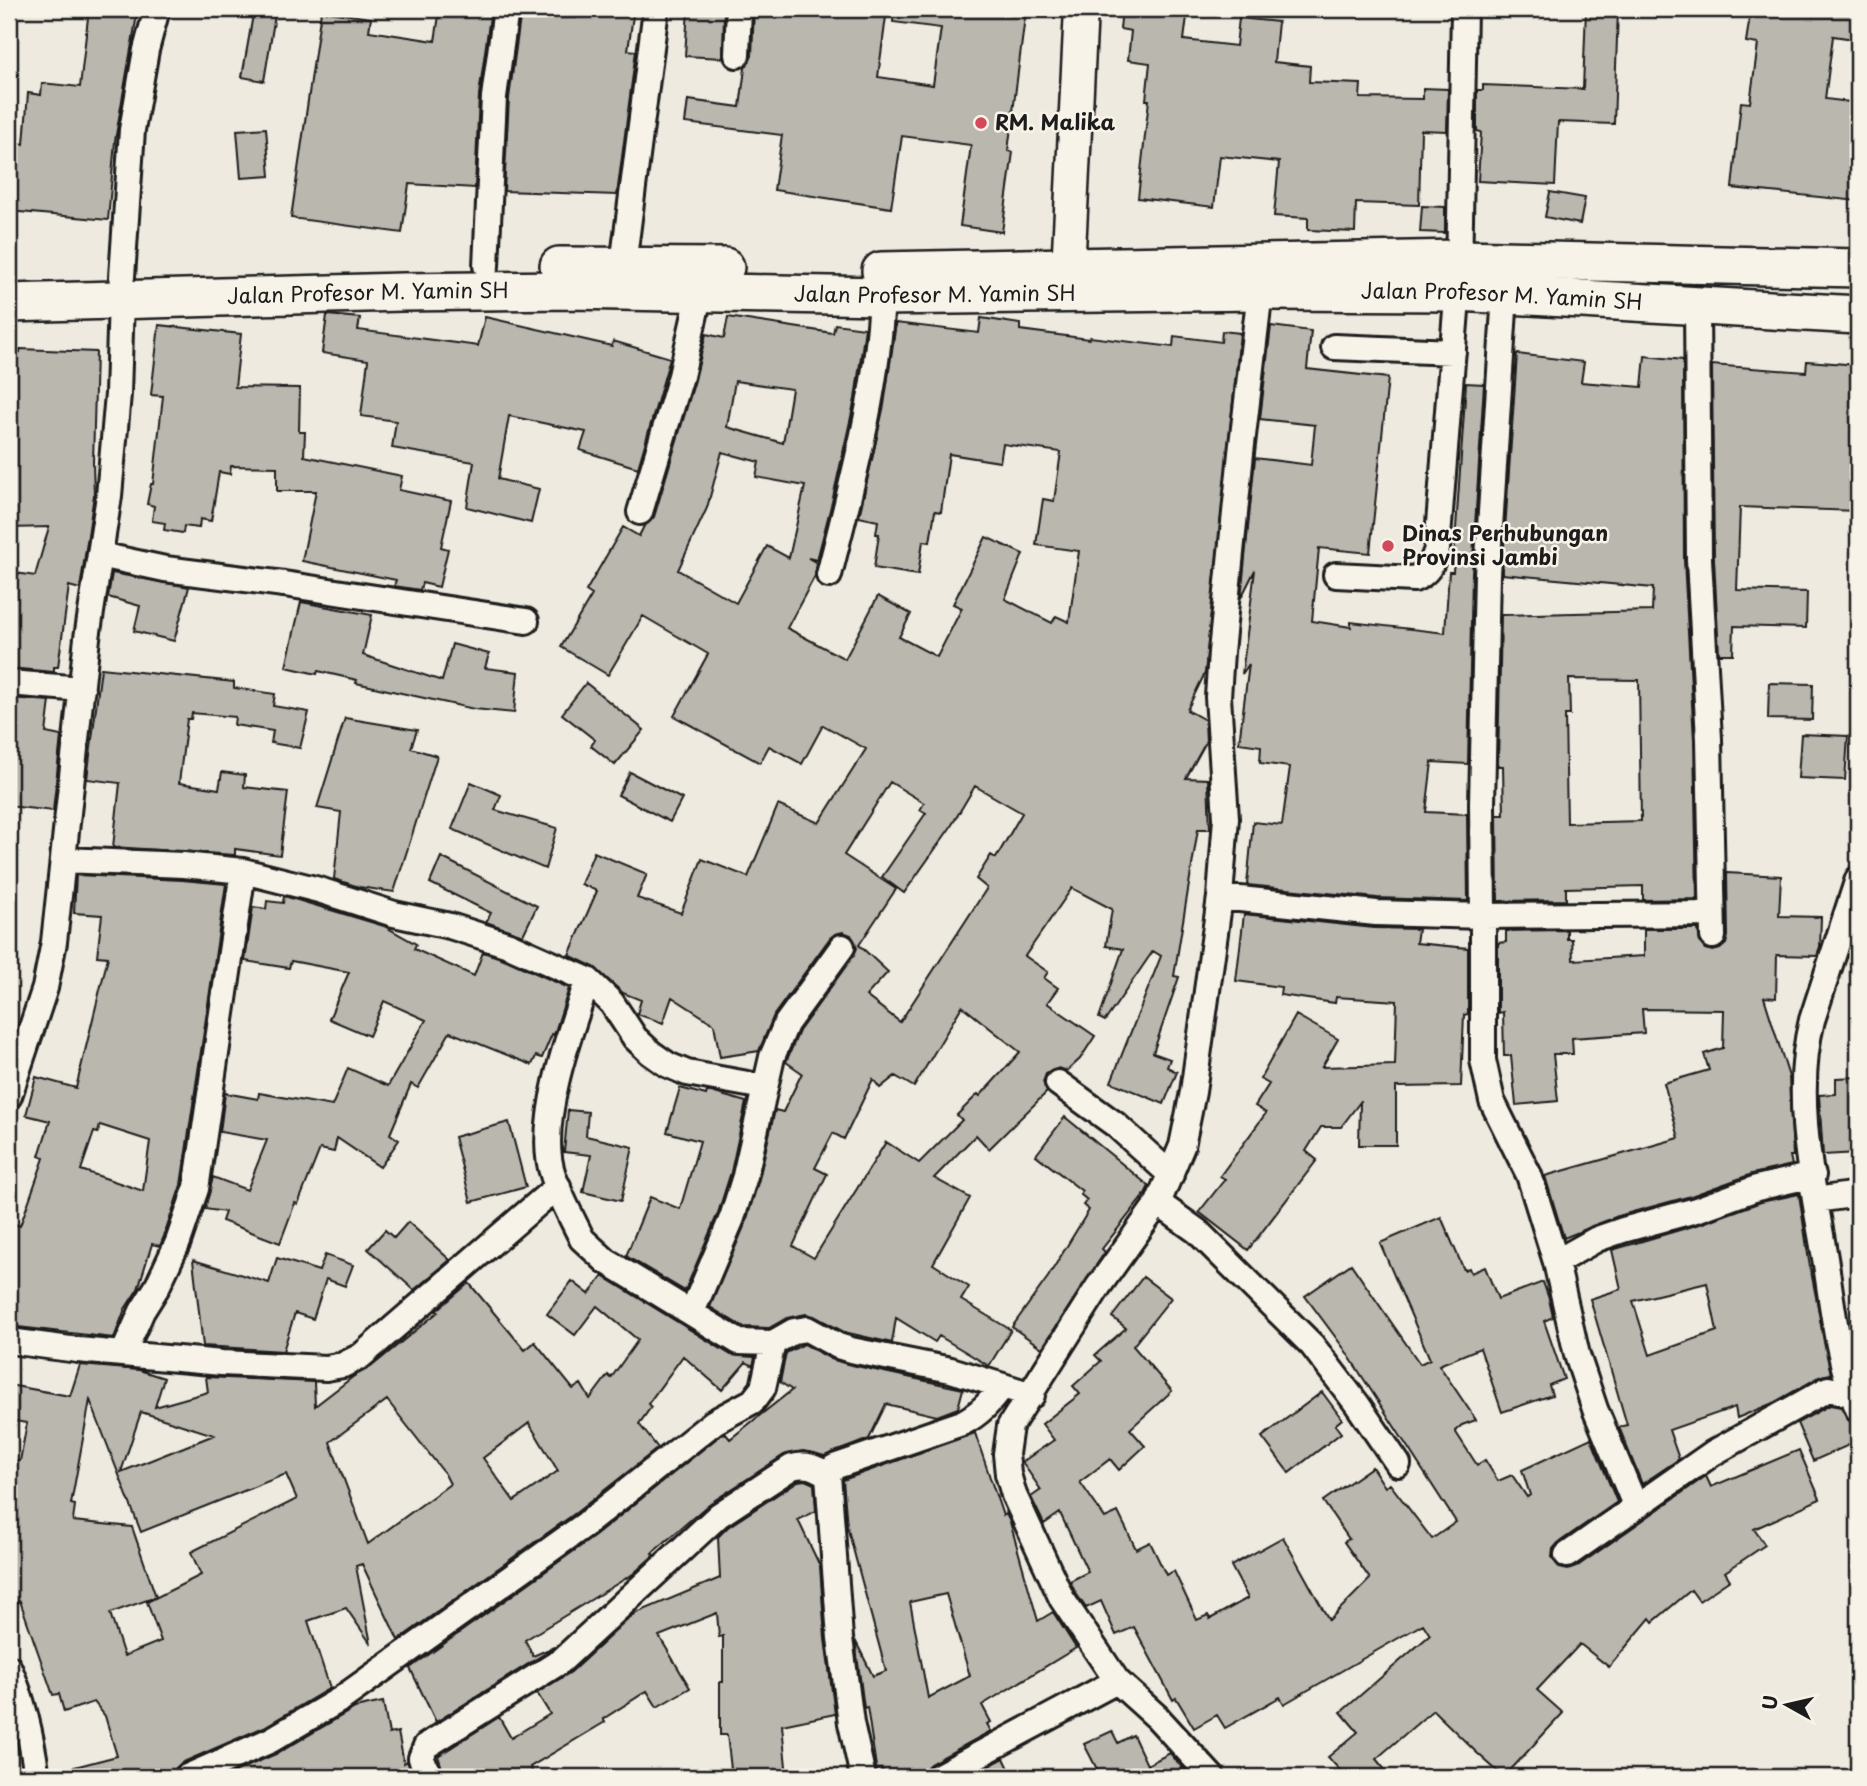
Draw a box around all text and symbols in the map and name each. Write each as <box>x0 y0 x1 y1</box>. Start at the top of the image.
place label: RM. Malika <box>995 105 1115 137</box>
marker: RM. Malika <box>973 115 989 131</box>
street label: Jalan Profesor M. Yamin SH <box>226 273 509 311</box>
street label: Jalan Profesor M. Yamin SH <box>1361 274 1643 317</box>
street label: Jalan Profesor M. Yamin SH <box>794 275 1076 310</box>
place label: Dinas Perhubungan Provinsi Jambi <box>1402 516 1608 572</box>
marker: Dinas Perhubungan Provinsi Jambi <box>1380 538 1396 554</box>
north arrow <box>1752 1670 1822 1740</box>
text: U <box>1754 1693 1784 1712</box>

